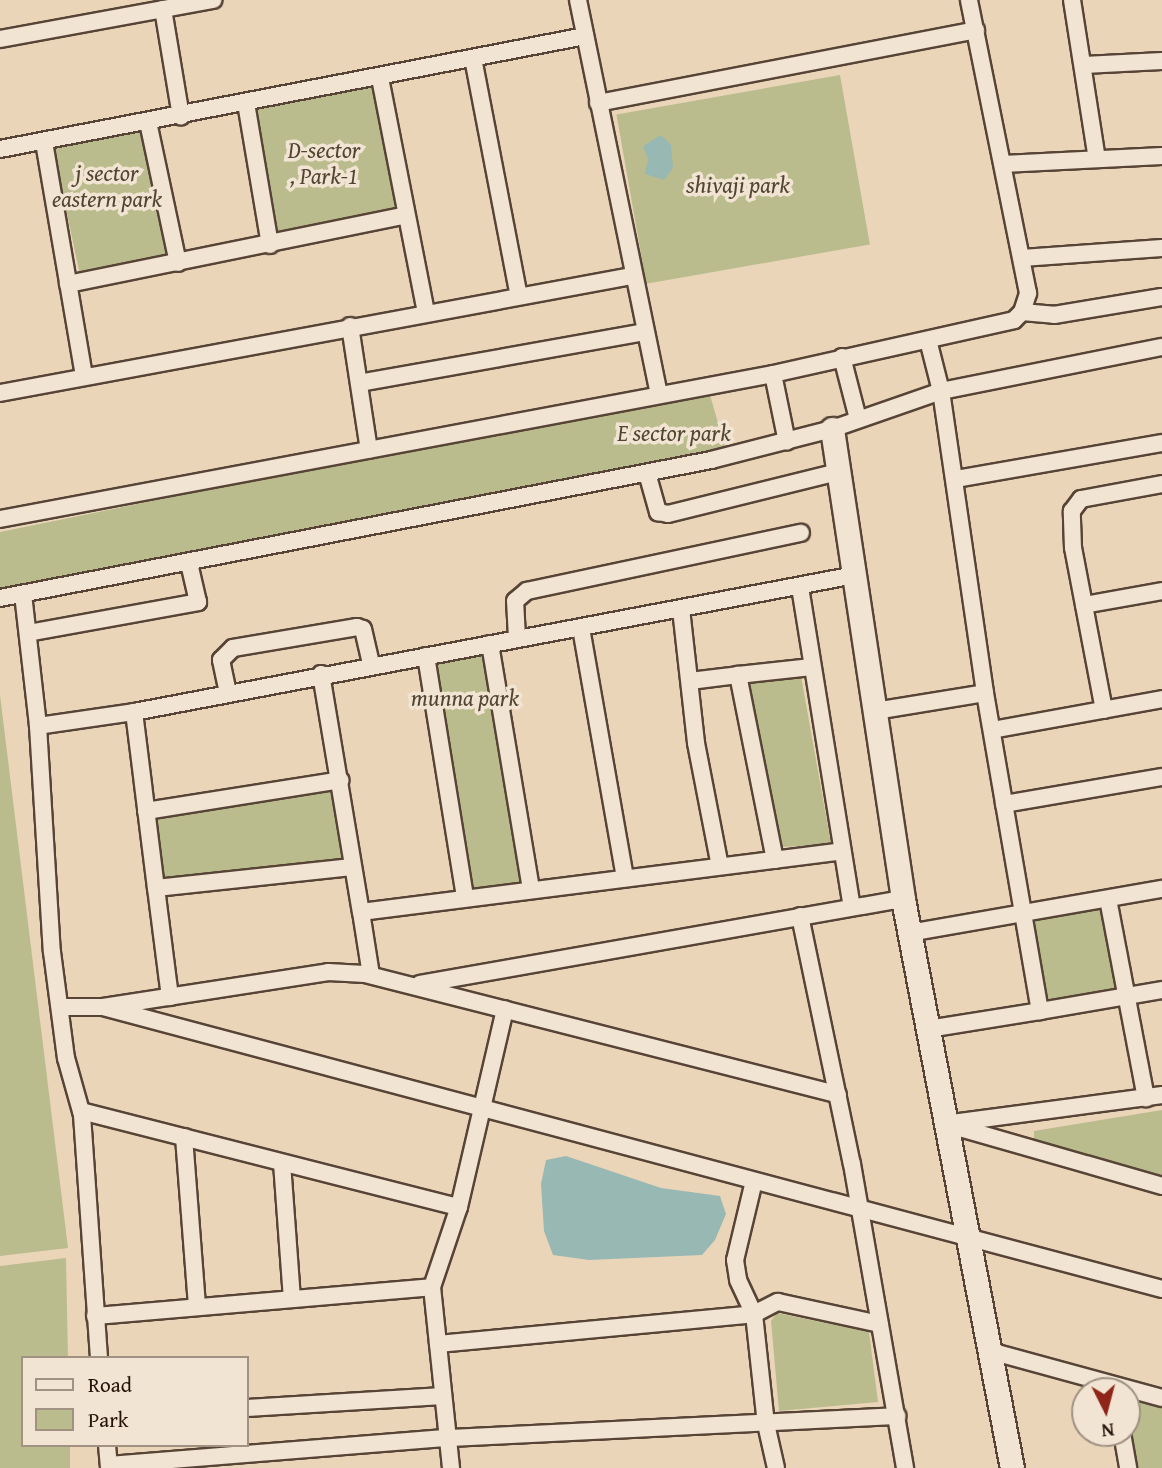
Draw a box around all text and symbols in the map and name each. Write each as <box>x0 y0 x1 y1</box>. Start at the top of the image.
park label: D-sector , Park-1 <box>288 136 360 190</box>
park label: j sector eastern park <box>52 159 162 213</box>
park label: shivaji park <box>686 171 790 199</box>
park label: E sector park <box>617 419 731 447</box>
park label: munna park <box>411 684 519 712</box>
legend <box>21 1356 248 1447</box>
text: Road <box>88 1369 132 1400</box>
north arrow <box>1071 1377 1141 1447</box>
text: Park <box>88 1404 129 1435</box>
text: N <box>1100 1416 1116 1445</box>

